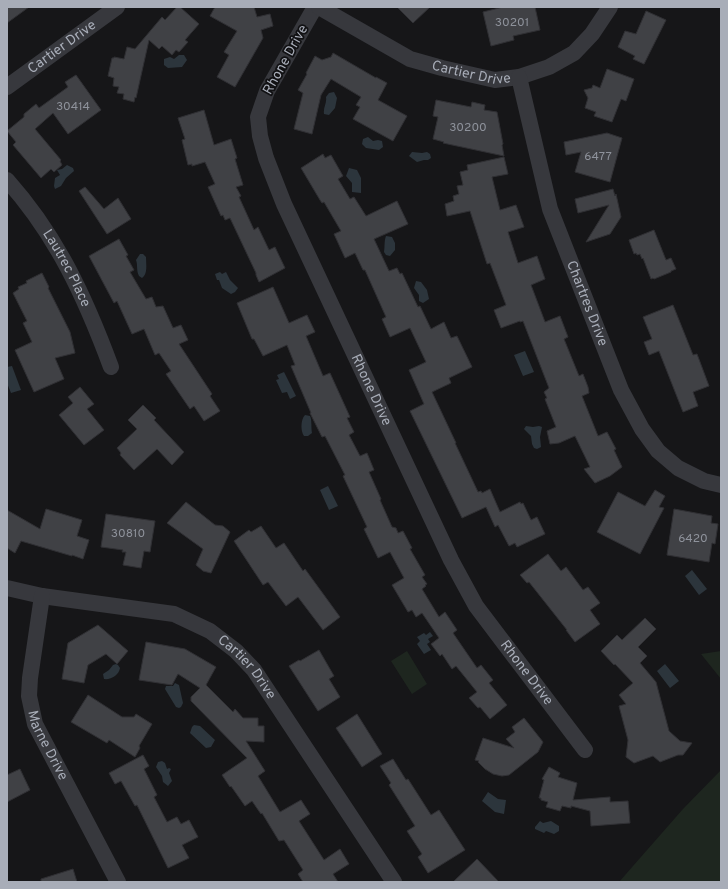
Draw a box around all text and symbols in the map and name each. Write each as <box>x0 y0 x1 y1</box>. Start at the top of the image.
house number: 30201 <box>495 15 529 31</box>
street label: Cartier Drive <box>24 16 100 78</box>
street label: Rhone Drive <box>260 22 312 98</box>
street label: Cartier Drive <box>430 57 512 89</box>
house number: 30414 <box>56 99 90 115</box>
house number: 30200 <box>449 120 487 136</box>
house number: 6477 <box>584 149 612 165</box>
street label: Lautrec Place <box>39 226 94 310</box>
street label: Chartres Drive <box>563 258 611 349</box>
street label: Rhone Drive <box>347 351 395 429</box>
house number: 30810 <box>111 526 145 542</box>
house number: 6420 <box>678 531 708 547</box>
street label: Cartier Drive <box>214 631 279 703</box>
street label: Rhone Drive <box>497 637 557 709</box>
street label: Marne Drive <box>24 709 72 783</box>

